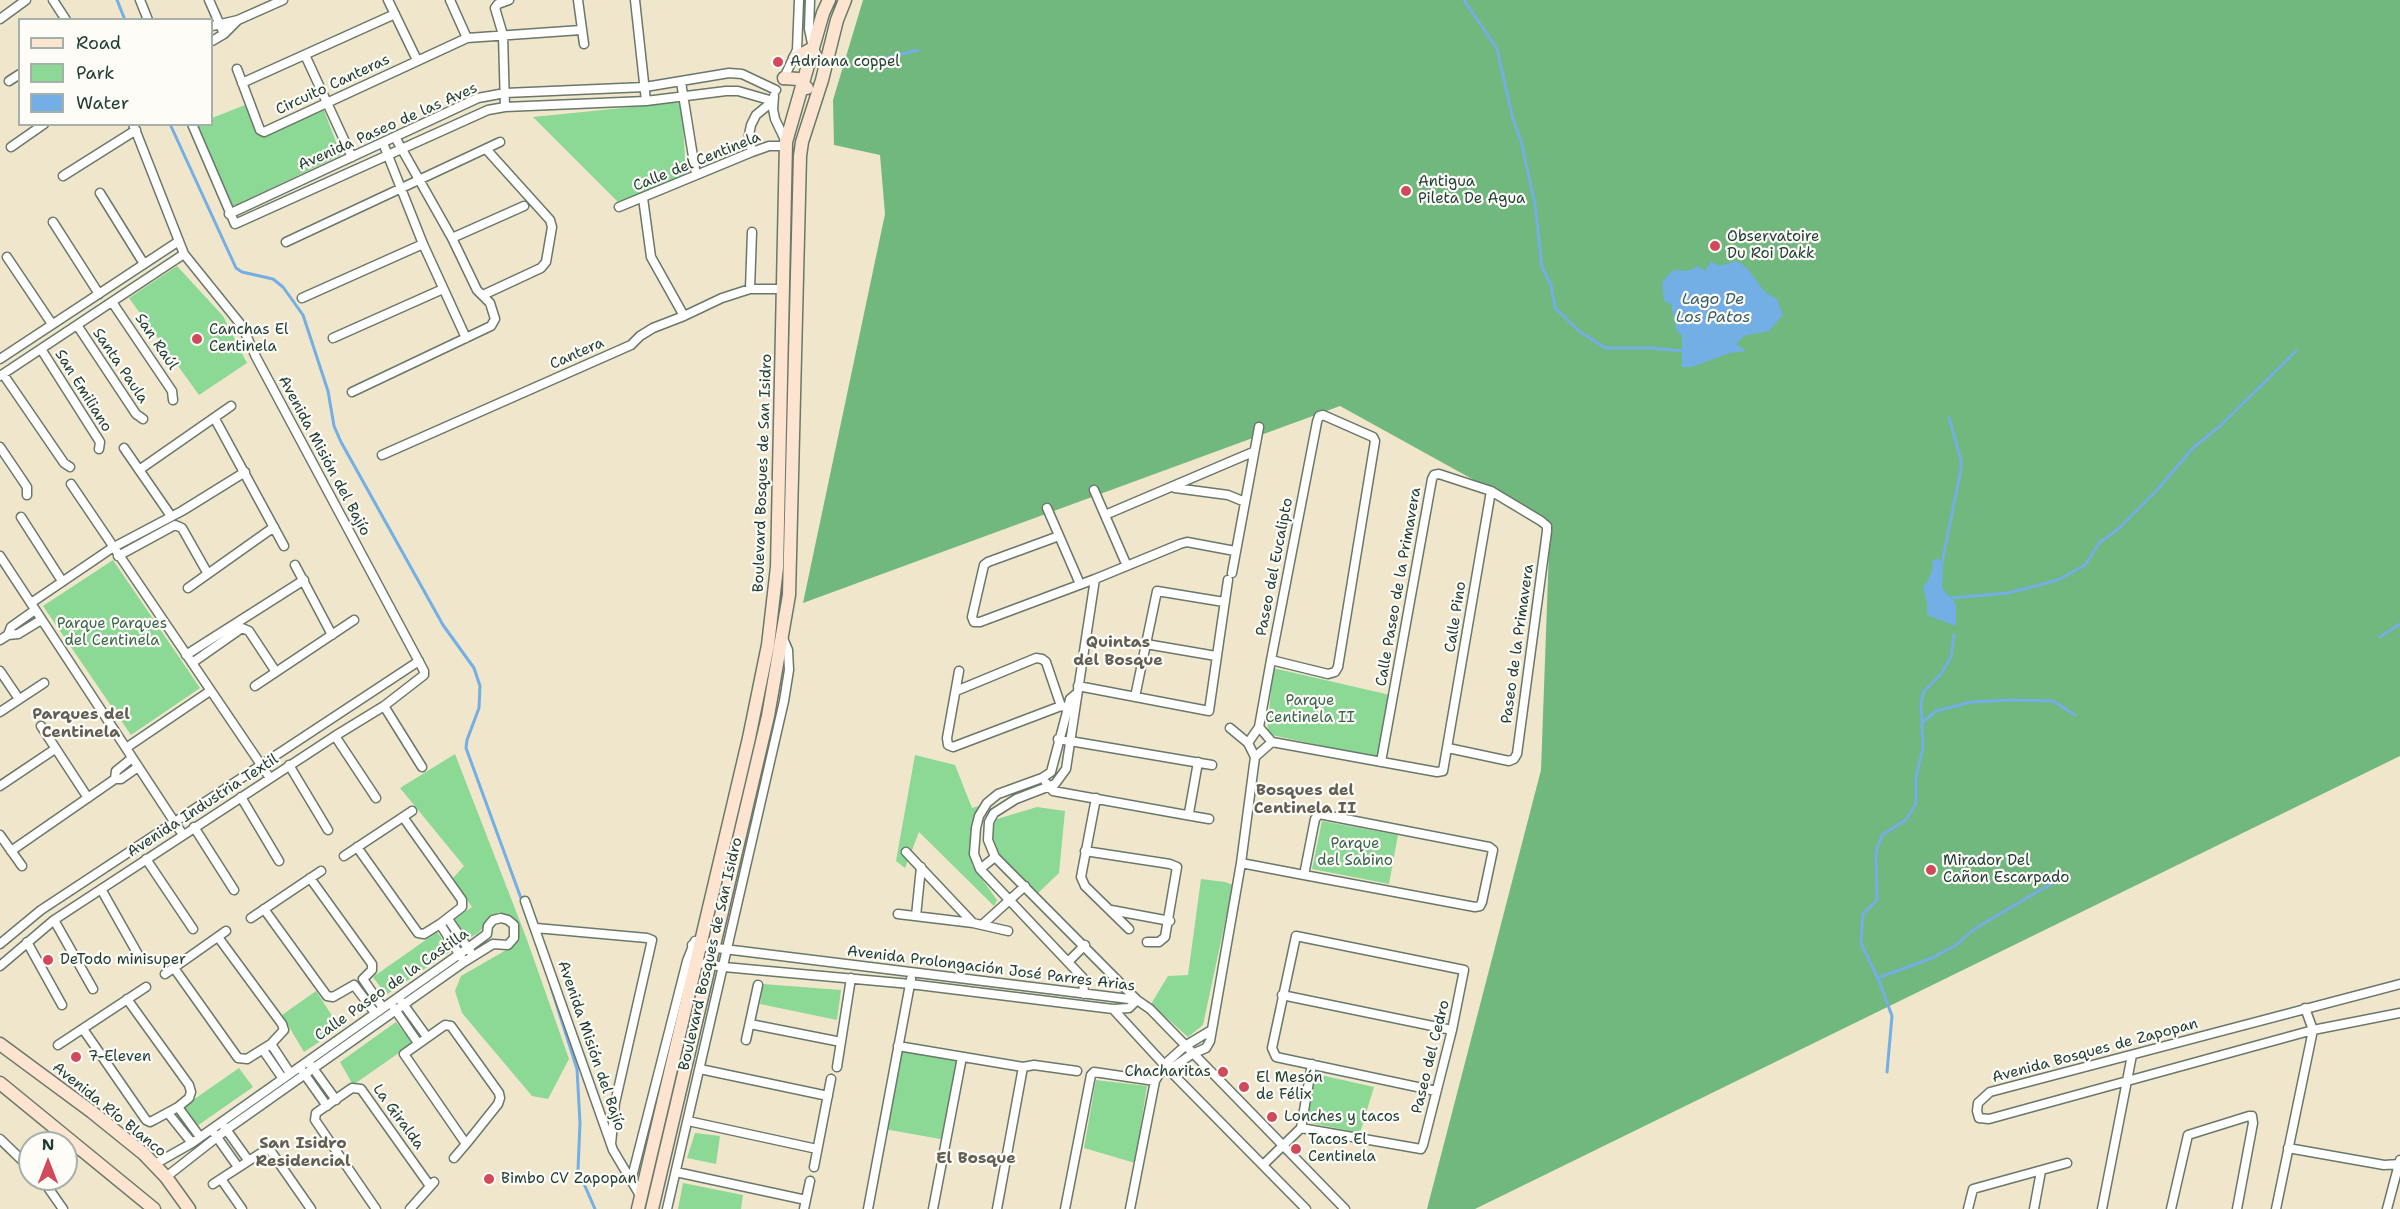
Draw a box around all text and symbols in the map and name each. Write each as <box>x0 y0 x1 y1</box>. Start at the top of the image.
legend <box>18 18 213 126</box>
text: Road <box>76 31 121 55</box>
street label: Circuito Canteras <box>273 51 393 119</box>
place label: Adriana coppel <box>790 53 900 71</box>
marker: Adriana coppel <box>771 55 785 69</box>
text: Park <box>76 61 115 85</box>
street label: Avenida Paseo de las Aves <box>296 79 480 175</box>
text: Water <box>76 91 129 115</box>
street label: Calle del Centinela <box>631 128 763 196</box>
place label: Antigua Pileta De Agua <box>1418 173 1525 208</box>
marker: Antigua Pileta De Agua <box>1399 184 1413 198</box>
place label: Observatoire Du Roi Dakk <box>1727 228 1820 263</box>
marker: Observatoire Du Roi Dakk <box>1708 239 1722 253</box>
water label: Lago De Los Patos <box>1676 290 1750 328</box>
street label: San Raúl <box>131 310 181 374</box>
place label: Canchas El Centinela <box>209 321 288 356</box>
street label: Santa Paula <box>88 325 152 407</box>
marker: Canchas El Centinela <box>190 332 204 346</box>
street label: Cantera <box>547 334 607 374</box>
street label: San Emiliano <box>51 347 115 435</box>
street label: Boulevard Bosques de San Isidro <box>750 353 776 593</box>
street label: Avenida Misión del Bajío <box>274 373 374 539</box>
street label: Calle Paseo de la Primavera <box>1373 486 1425 688</box>
street label: Paseo del Eucalipto <box>1253 496 1297 638</box>
street label: Paseo de la Primavera <box>1498 563 1538 725</box>
street label: Calle Pino <box>1442 580 1470 654</box>
park label: Parque Parques del Centinela <box>57 615 167 650</box>
district label: Quintas del Bosque <box>1073 633 1163 671</box>
park label: Parque Centinela II <box>1265 692 1355 727</box>
district label: Parques del Centinela <box>32 705 130 743</box>
street label: Avenida Industria Textil <box>124 751 282 861</box>
district label: Bosques del Centinela II <box>1254 781 1356 819</box>
park label: Parque del Sabino <box>1317 835 1393 870</box>
street label: Boulevard Bosques de San Isidro <box>675 836 747 1072</box>
place label: Mirador Del Cañon Escarpado <box>1943 852 2069 887</box>
marker: Mirador Del Cañon Escarpado <box>1924 863 1938 877</box>
street label: Calle Paseo de la Castilla <box>312 925 472 1045</box>
street label: Avenida Prolongación José Parres Arias <box>846 942 1136 996</box>
place label: DeTodo minisuper <box>60 951 186 969</box>
marker: DeTodo minisuper <box>41 953 55 967</box>
street label: Avenida Misión del Bajío <box>553 959 629 1133</box>
street label: Paseo del Cedro <box>1408 998 1454 1116</box>
street label: Avenida Bosques de Zapopan <box>1990 1015 2200 1087</box>
place label: 7-Eleven <box>88 1048 151 1066</box>
marker: 7-Eleven <box>69 1050 83 1064</box>
street label: Avenida Río Blanco <box>49 1059 169 1161</box>
place label: Chacharitas <box>1124 1063 1211 1081</box>
marker: Chacharitas <box>1216 1065 1230 1079</box>
place label: El Mesón de Félix <box>1256 1069 1323 1104</box>
marker: El Mesón de Félix <box>1237 1080 1251 1094</box>
street label: La Giralda <box>368 1081 428 1153</box>
place label: Lonches y tacos <box>1284 1108 1400 1126</box>
marker: Lonches y tacos <box>1265 1110 1279 1124</box>
north arrow <box>18 1131 78 1191</box>
place label: Tacos El Centinela <box>1308 1131 1376 1166</box>
text: N <box>42 1134 54 1155</box>
district label: San Isidro Residencial <box>256 1134 350 1172</box>
marker: Tacos El Centinela <box>1289 1142 1303 1156</box>
district label: El Bosque <box>936 1149 1016 1169</box>
place label: Bimbo CV Zapopan <box>501 1170 637 1188</box>
marker: Bimbo CV Zapopan <box>482 1172 496 1186</box>

